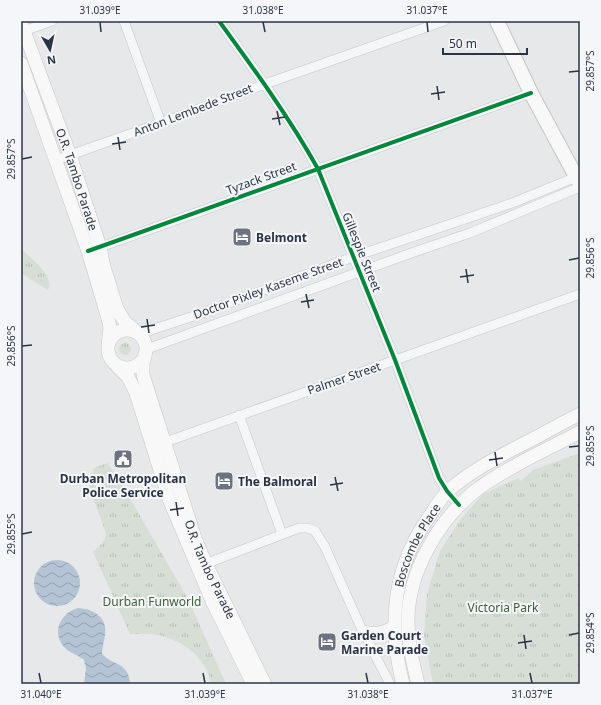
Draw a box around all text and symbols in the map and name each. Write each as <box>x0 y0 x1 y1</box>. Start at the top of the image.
text: 31.039°E <box>79 3 121 17</box>
text: 31.038°E <box>242 3 284 17</box>
text: 31.037°E <box>406 3 448 17</box>
north arrow <box>30 30 70 70</box>
scale bar <box>443 30 527 56</box>
text: 50 m <box>449 35 477 52</box>
text: 29.857°S <box>583 50 597 92</box>
text: N <box>46 52 57 68</box>
street label: Anton Lembede Street <box>131 79 256 141</box>
street label: O.R. Tambo Parade <box>52 125 103 233</box>
text: 29.857°S <box>4 138 18 180</box>
street label: Tyzack Street <box>223 157 299 199</box>
street label: Gillespie Street <box>338 210 386 295</box>
hotel icon: Belmont <box>231 226 253 248</box>
place label: Belmont <box>256 229 307 246</box>
text: 29.856°S <box>583 237 597 279</box>
street label: Doctor Pixley Kaseme Street <box>191 253 346 323</box>
text: 29.856°S <box>4 325 18 367</box>
street label: Palmer Street <box>305 357 384 399</box>
text: 29.855°S <box>583 425 597 467</box>
public building icon: Durban Metropolitan Police Service <box>112 448 134 470</box>
place label: Durban Metropolitan Police Service <box>60 470 186 501</box>
hotel icon: The Balmoral <box>213 470 235 492</box>
place label: The Balmoral <box>238 473 317 490</box>
street label: Boscombe Place <box>390 500 444 589</box>
text: 29.855°S <box>4 513 18 555</box>
street label: O.R. Tambo Parade <box>181 517 240 622</box>
park label: Durban Funworld <box>103 593 201 610</box>
park label: Victoria Park <box>468 599 539 616</box>
text: 29.854°S <box>583 612 597 654</box>
place label: Garden Court Marine Parade <box>341 627 428 658</box>
hotel icon: Garden Court Marine Parade <box>316 631 338 653</box>
text: 31.040°E <box>20 687 62 701</box>
text: 31.039°E <box>184 687 226 701</box>
text: 31.038°E <box>347 687 389 701</box>
text: 31.037°E <box>511 687 553 701</box>

